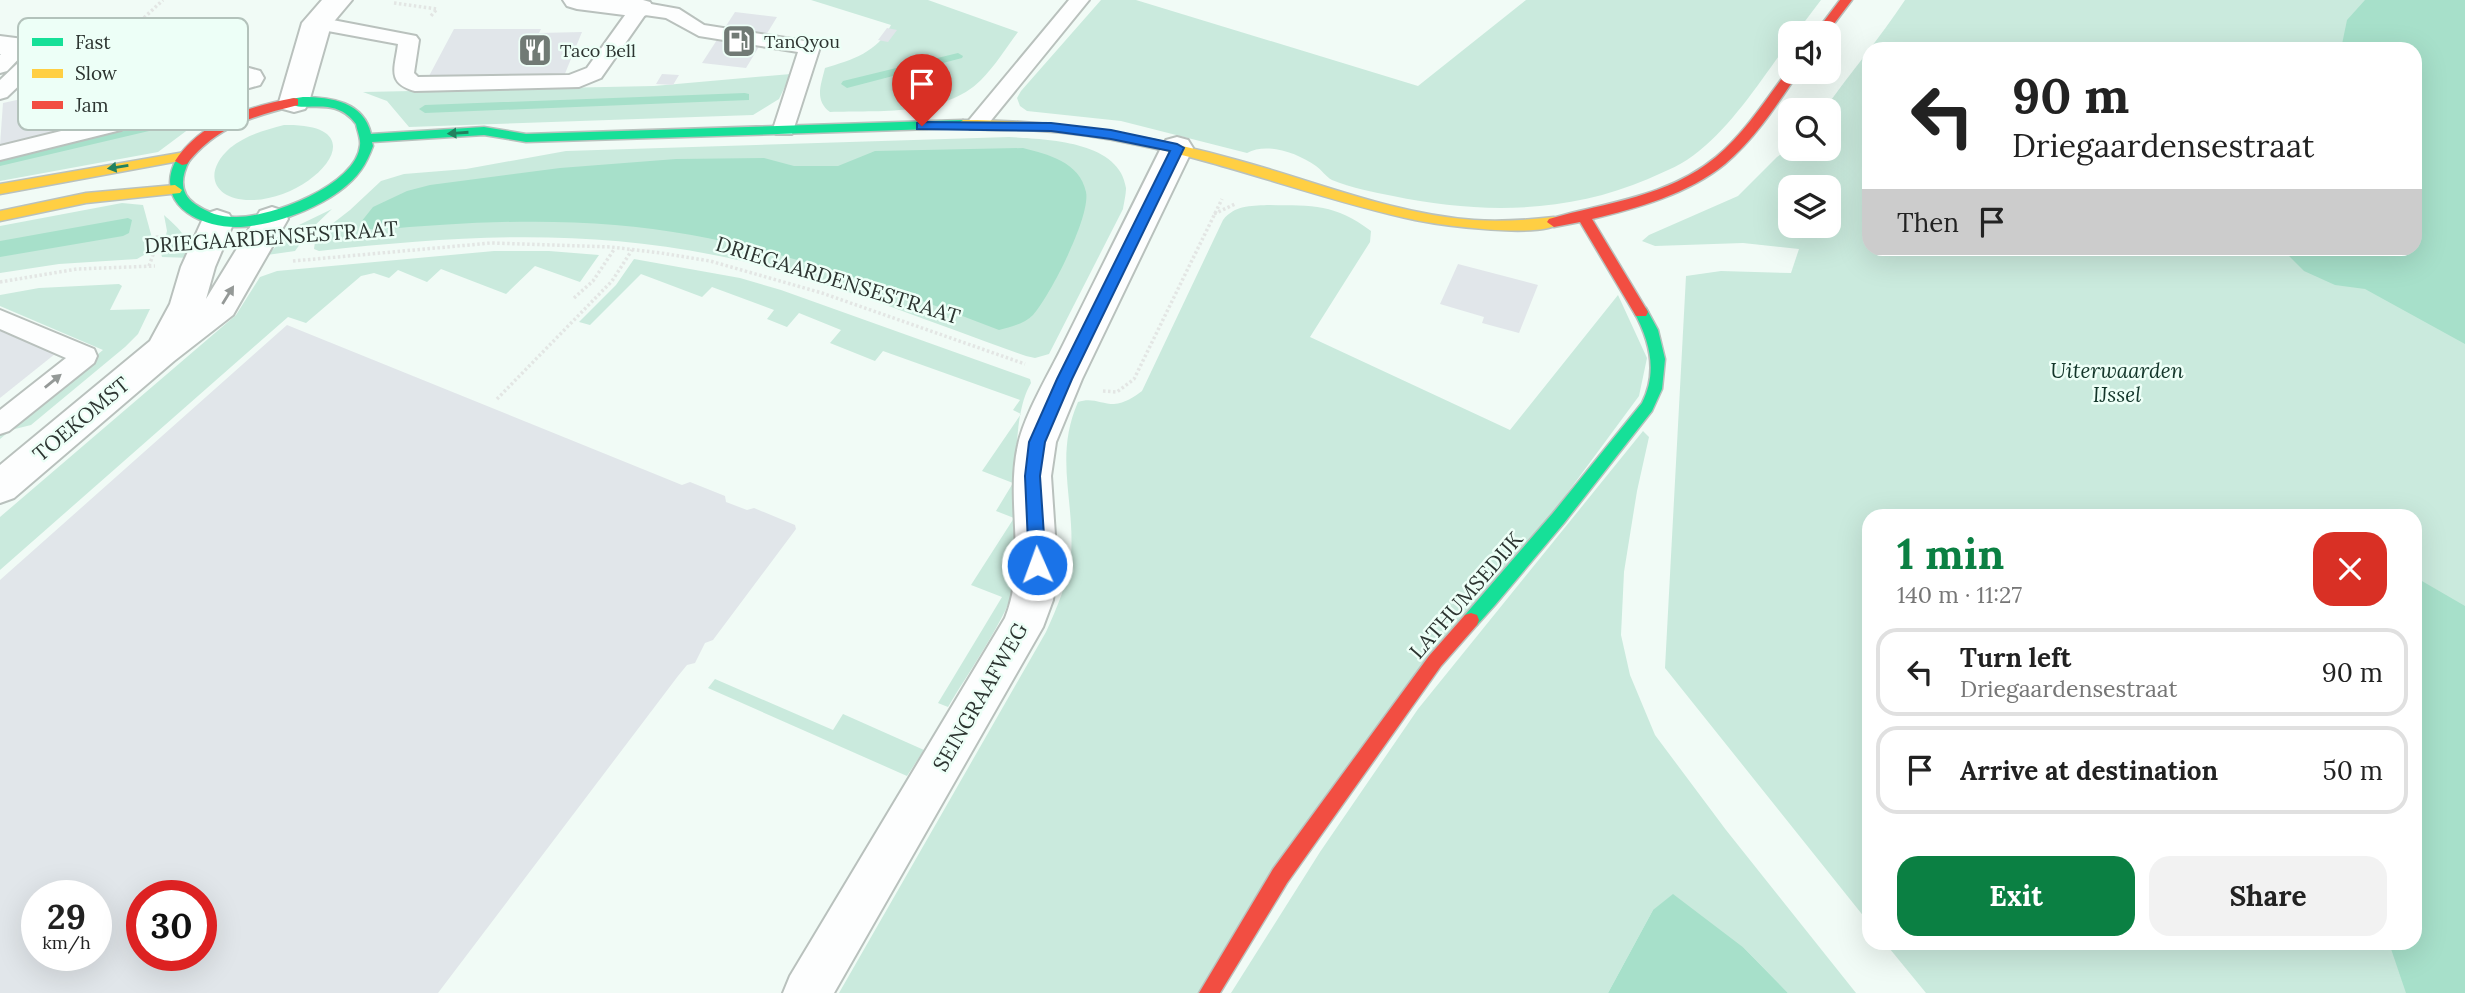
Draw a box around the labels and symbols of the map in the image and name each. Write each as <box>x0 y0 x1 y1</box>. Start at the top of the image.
legend <box>18 18 248 130</box>
fuel station icon: TanQyou <box>720 22 758 60</box>
text: Fast <box>75 30 111 54</box>
place label: TanQyou <box>764 30 840 53</box>
restaurant icon: Taco Bell <box>516 31 554 69</box>
place label: Taco Bell <box>560 39 636 62</box>
pin <box>892 54 952 126</box>
text: Slow <box>75 61 118 85</box>
text: Jam <box>74 93 109 117</box>
one-way arrow <box>447 127 469 138</box>
one-way arrow <box>107 162 129 173</box>
street label: DRIEGAARDENSESTRAAT <box>143 215 399 259</box>
street label: DRIEGAARDENSESTRAAT <box>712 230 964 330</box>
one-way arrow <box>221 286 234 305</box>
park label: Uiterwaarden IJssel <box>2050 357 2184 408</box>
street label: TOEKOMST <box>27 371 135 467</box>
one-way arrow <box>44 374 62 389</box>
street label: LATHUMSEDIJK <box>1403 525 1529 664</box>
position arrow <box>1000 528 1074 602</box>
street label: SEINGRAAFWEG <box>927 618 1033 776</box>
speed limit sign: 30 <box>126 880 217 971</box>

